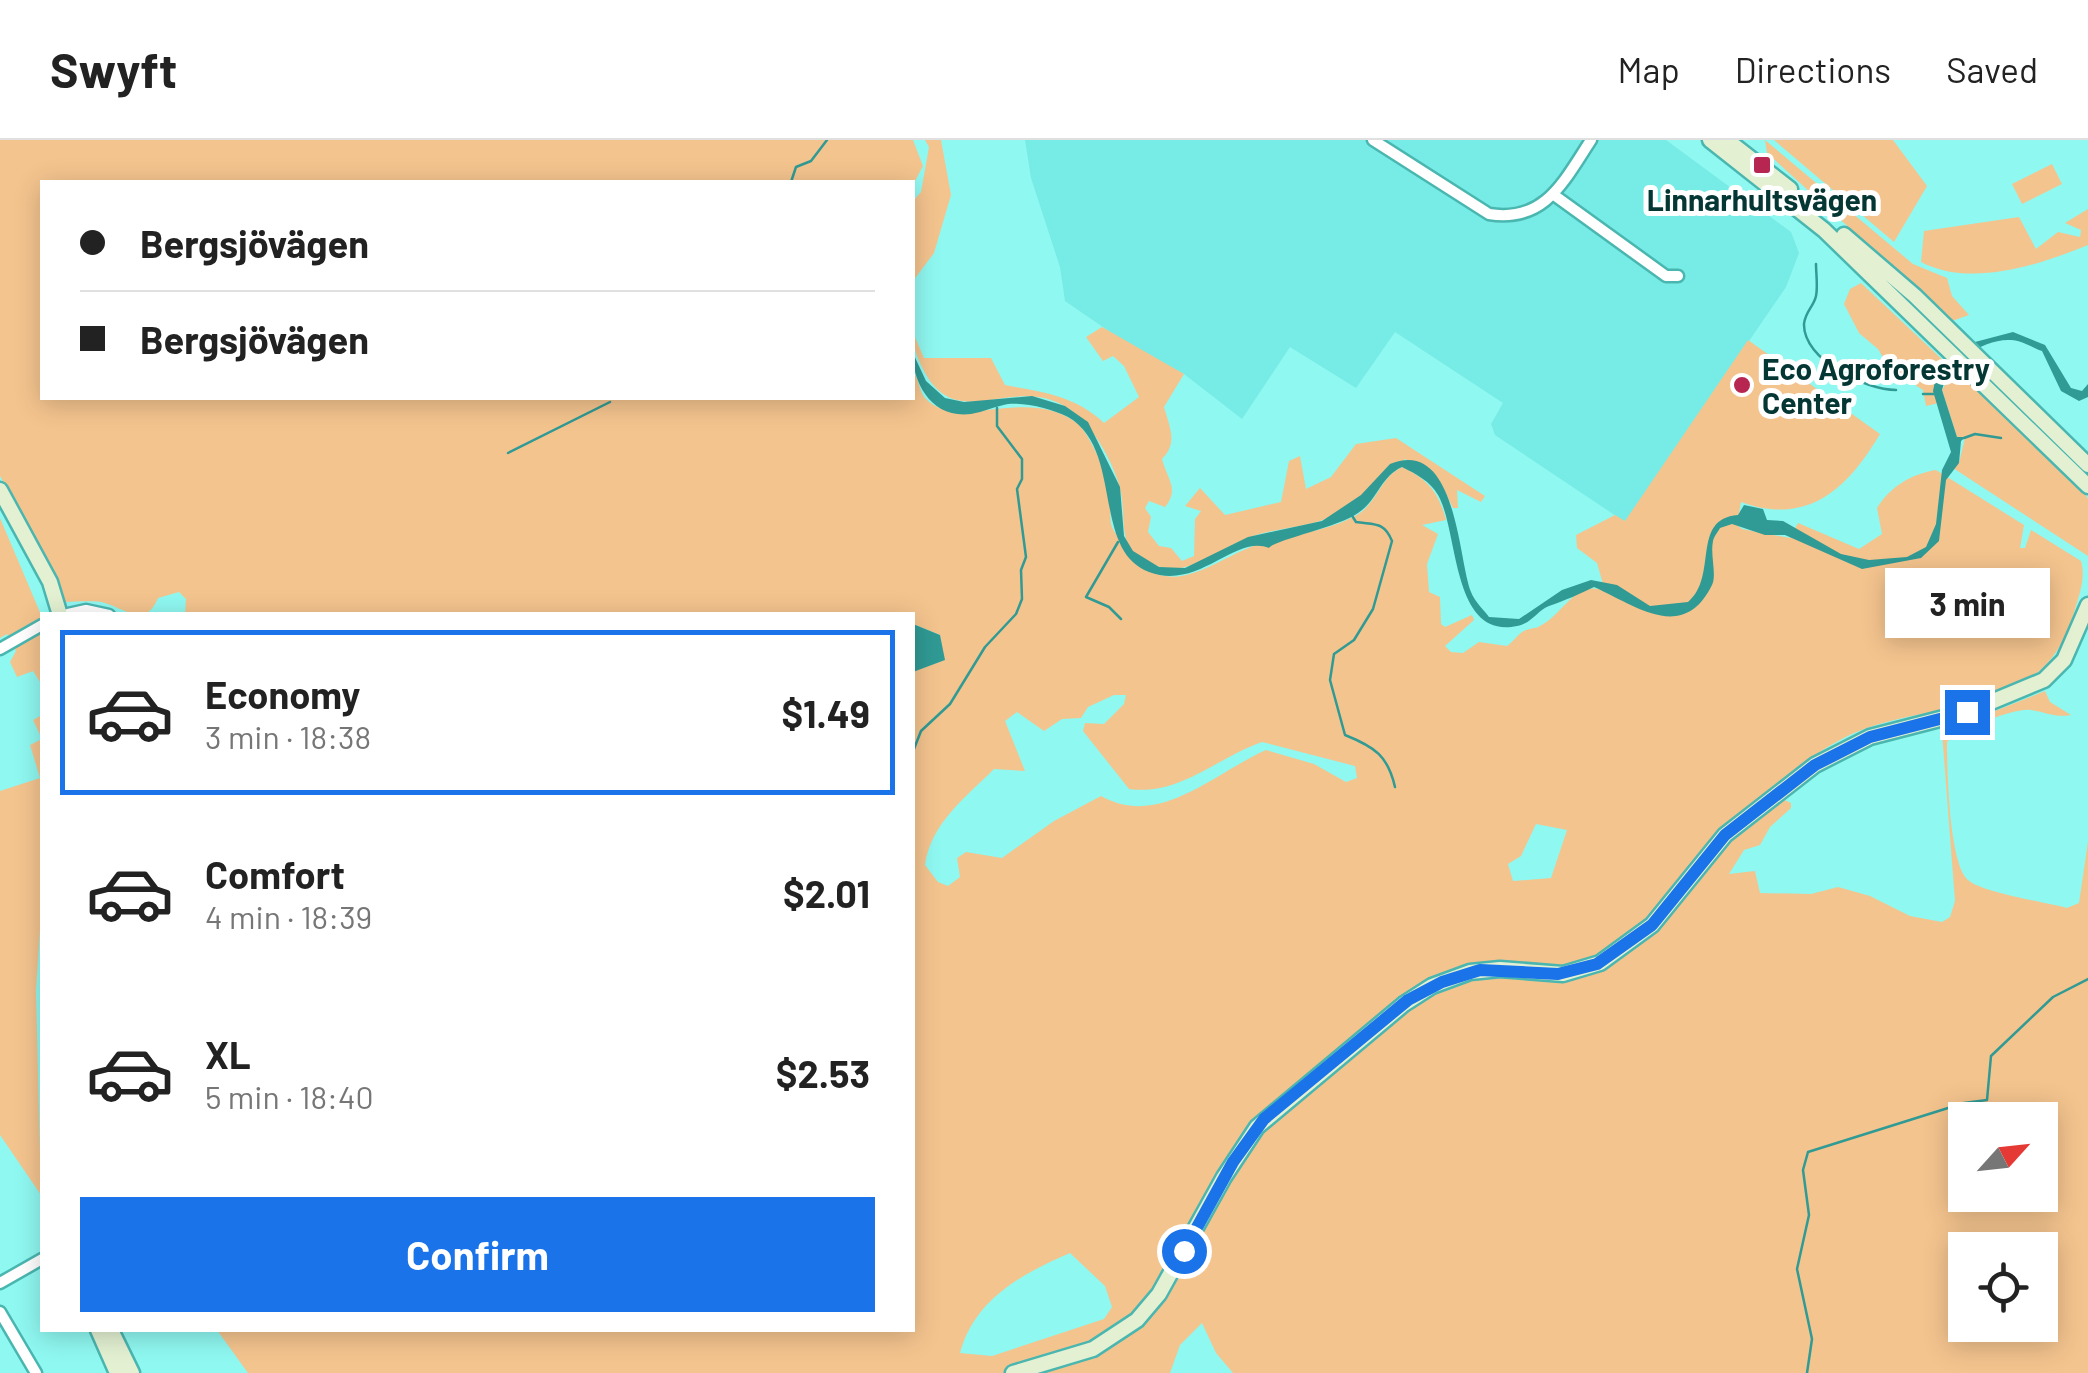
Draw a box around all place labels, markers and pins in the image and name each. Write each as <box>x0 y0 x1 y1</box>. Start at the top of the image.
marker: Linnarhultsvägen <box>1751 154 1773 176</box>
place label: Linnarhultsvägen <box>1647 181 1877 217</box>
place label: Eco Agroforestry Center <box>1762 350 1990 420</box>
marker: Eco Agroforestry Center <box>1731 374 1753 396</box>

